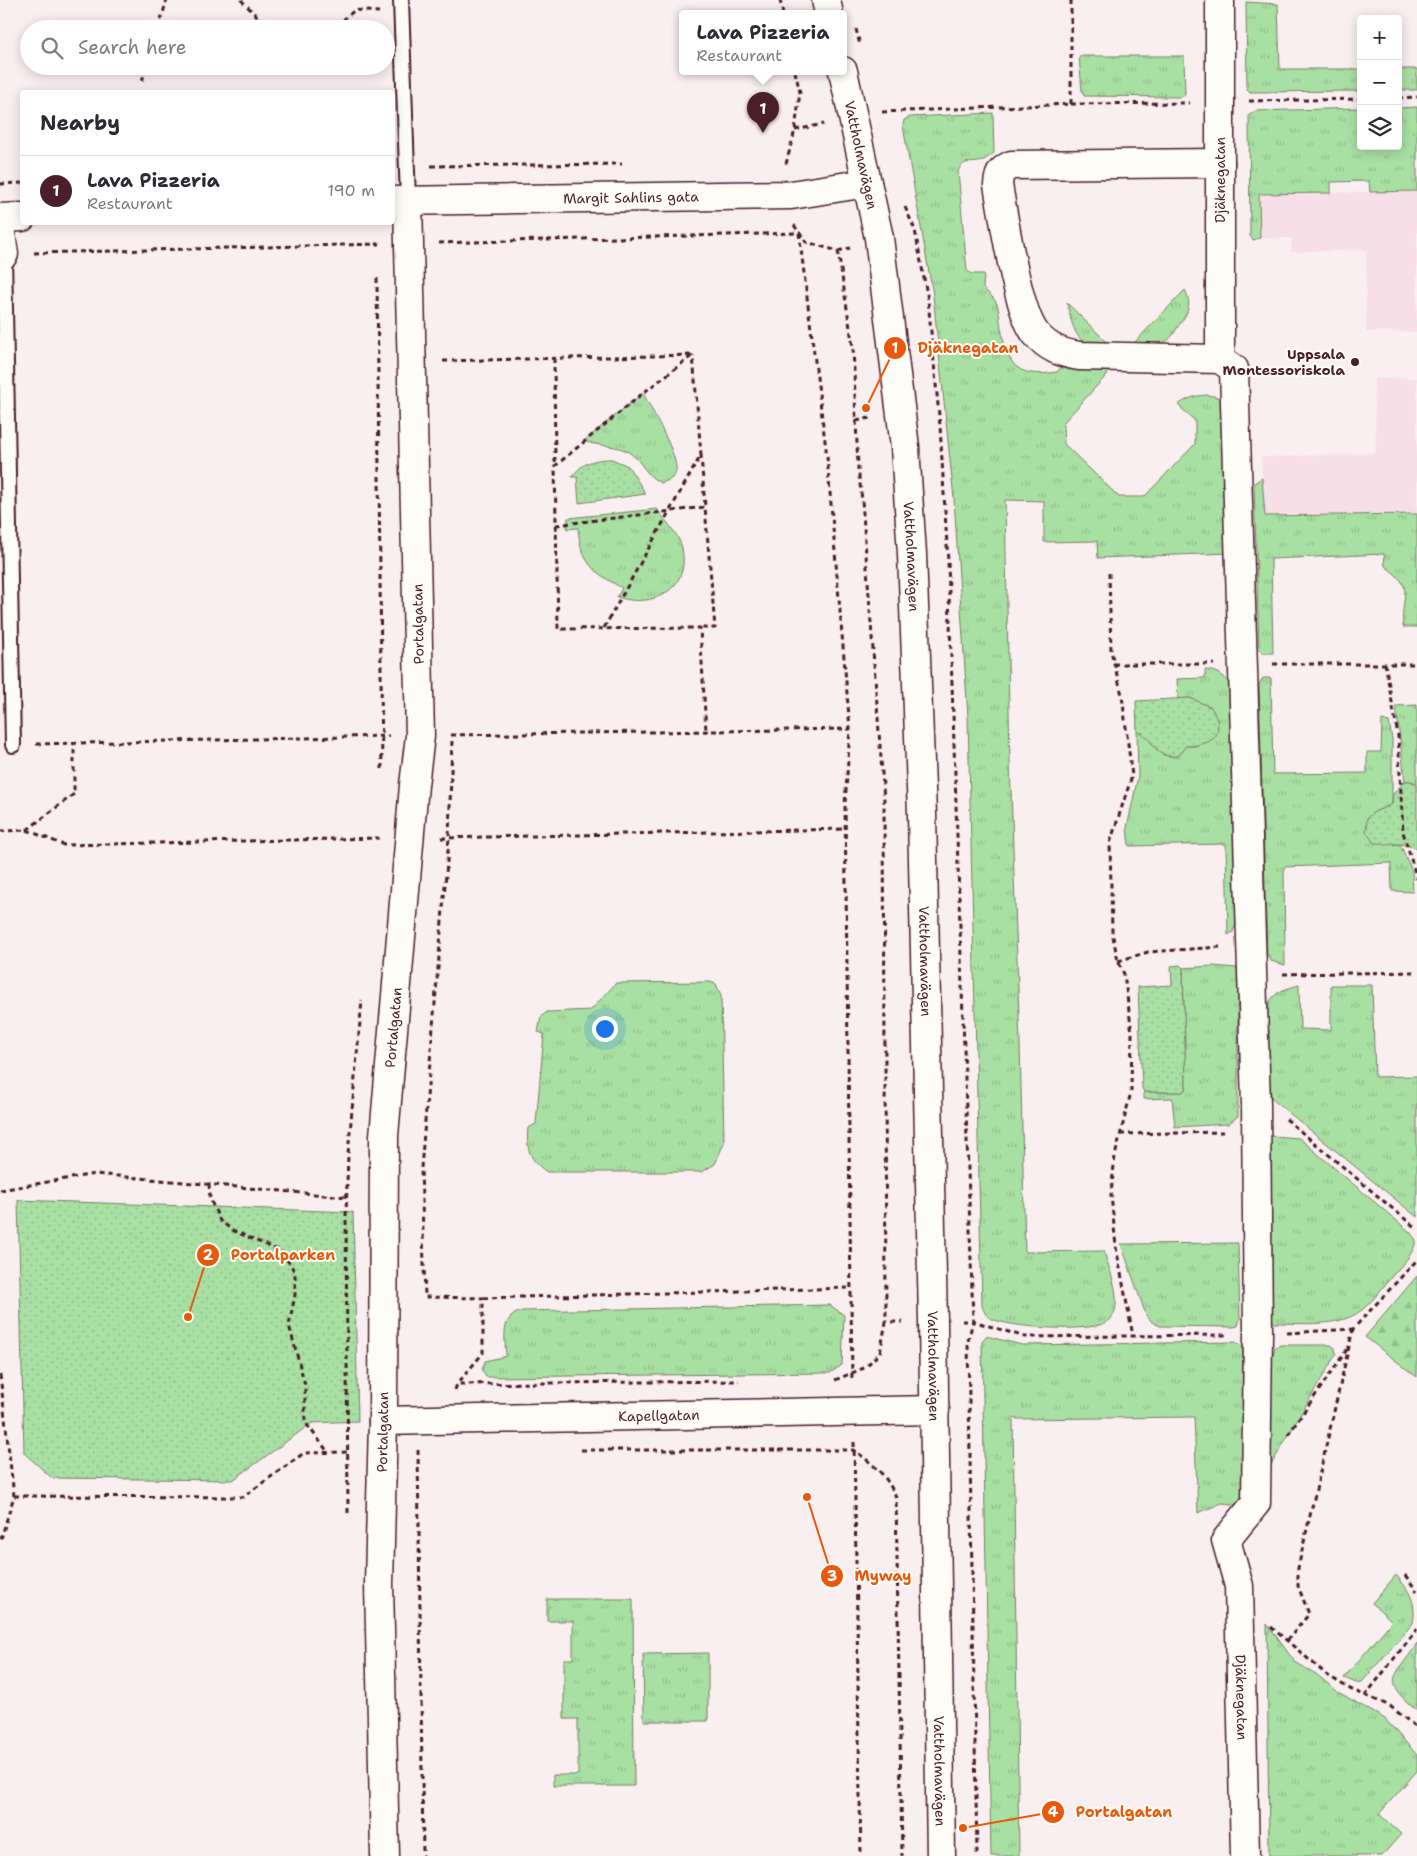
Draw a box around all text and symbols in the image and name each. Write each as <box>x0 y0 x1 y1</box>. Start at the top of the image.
popup <box>679 10 847 75</box>
map controls <box>1357 15 1402 150</box>
button: + <box>1357 15 1402 60</box>
search box <box>20 20 395 75</box>
text: Lava Pizzeria <box>697 20 829 45</box>
icon: search <box>38 34 66 62</box>
text: Search here <box>78 35 187 60</box>
text: Restaurant <box>697 45 782 66</box>
button: − <box>1357 60 1402 105</box>
pin: 1 <box>747 92 779 133</box>
street label: Vattholmavägen <box>841 99 882 211</box>
button: layers <box>1357 105 1402 150</box>
text: Nearby <box>40 109 120 137</box>
street label: Djäknegatan <box>1211 137 1229 223</box>
text: Lava Pizzeria <box>87 168 220 193</box>
text: 1 <box>52 180 60 201</box>
text: 190 m <box>328 180 375 201</box>
street label: Margit Sahlins gata <box>563 187 699 207</box>
text: Restaurant <box>87 193 173 214</box>
callout: Djäknegatan <box>882 333 1029 363</box>
text: 1 <box>892 338 899 358</box>
text: Djäknegatan <box>917 338 1019 358</box>
place label: Uppsala Montessoriskola <box>1223 345 1345 379</box>
marker: Uppsala Montessoriskola <box>1349 356 1361 368</box>
street label: Vattholmavägen <box>900 501 923 612</box>
street label: Portalgatan <box>408 583 428 664</box>
street label: Vattholmavägen <box>915 906 935 1017</box>
street label: Portalgatan <box>381 986 406 1069</box>
your location <box>592 1016 618 1042</box>
callout: Portalparken <box>196 1240 345 1270</box>
text: 2 <box>203 1245 214 1265</box>
text: Portalparken <box>231 1245 335 1265</box>
street label: Vattholmavägen <box>924 1311 943 1422</box>
street label: Portalgatan <box>373 1391 392 1473</box>
street label: Kapellgatan <box>618 1406 700 1425</box>
callout: Myway <box>820 1561 922 1591</box>
text: 3 <box>827 1566 837 1586</box>
text: Myway <box>854 1566 912 1586</box>
street label: Djäknegatan <box>1232 1654 1251 1741</box>
street label: Vattholmavägen <box>930 1716 950 1827</box>
callout: Portalgatan <box>1041 1797 1182 1827</box>
text: 4 <box>1048 1802 1059 1822</box>
text: Portalgatan <box>1076 1802 1172 1822</box>

